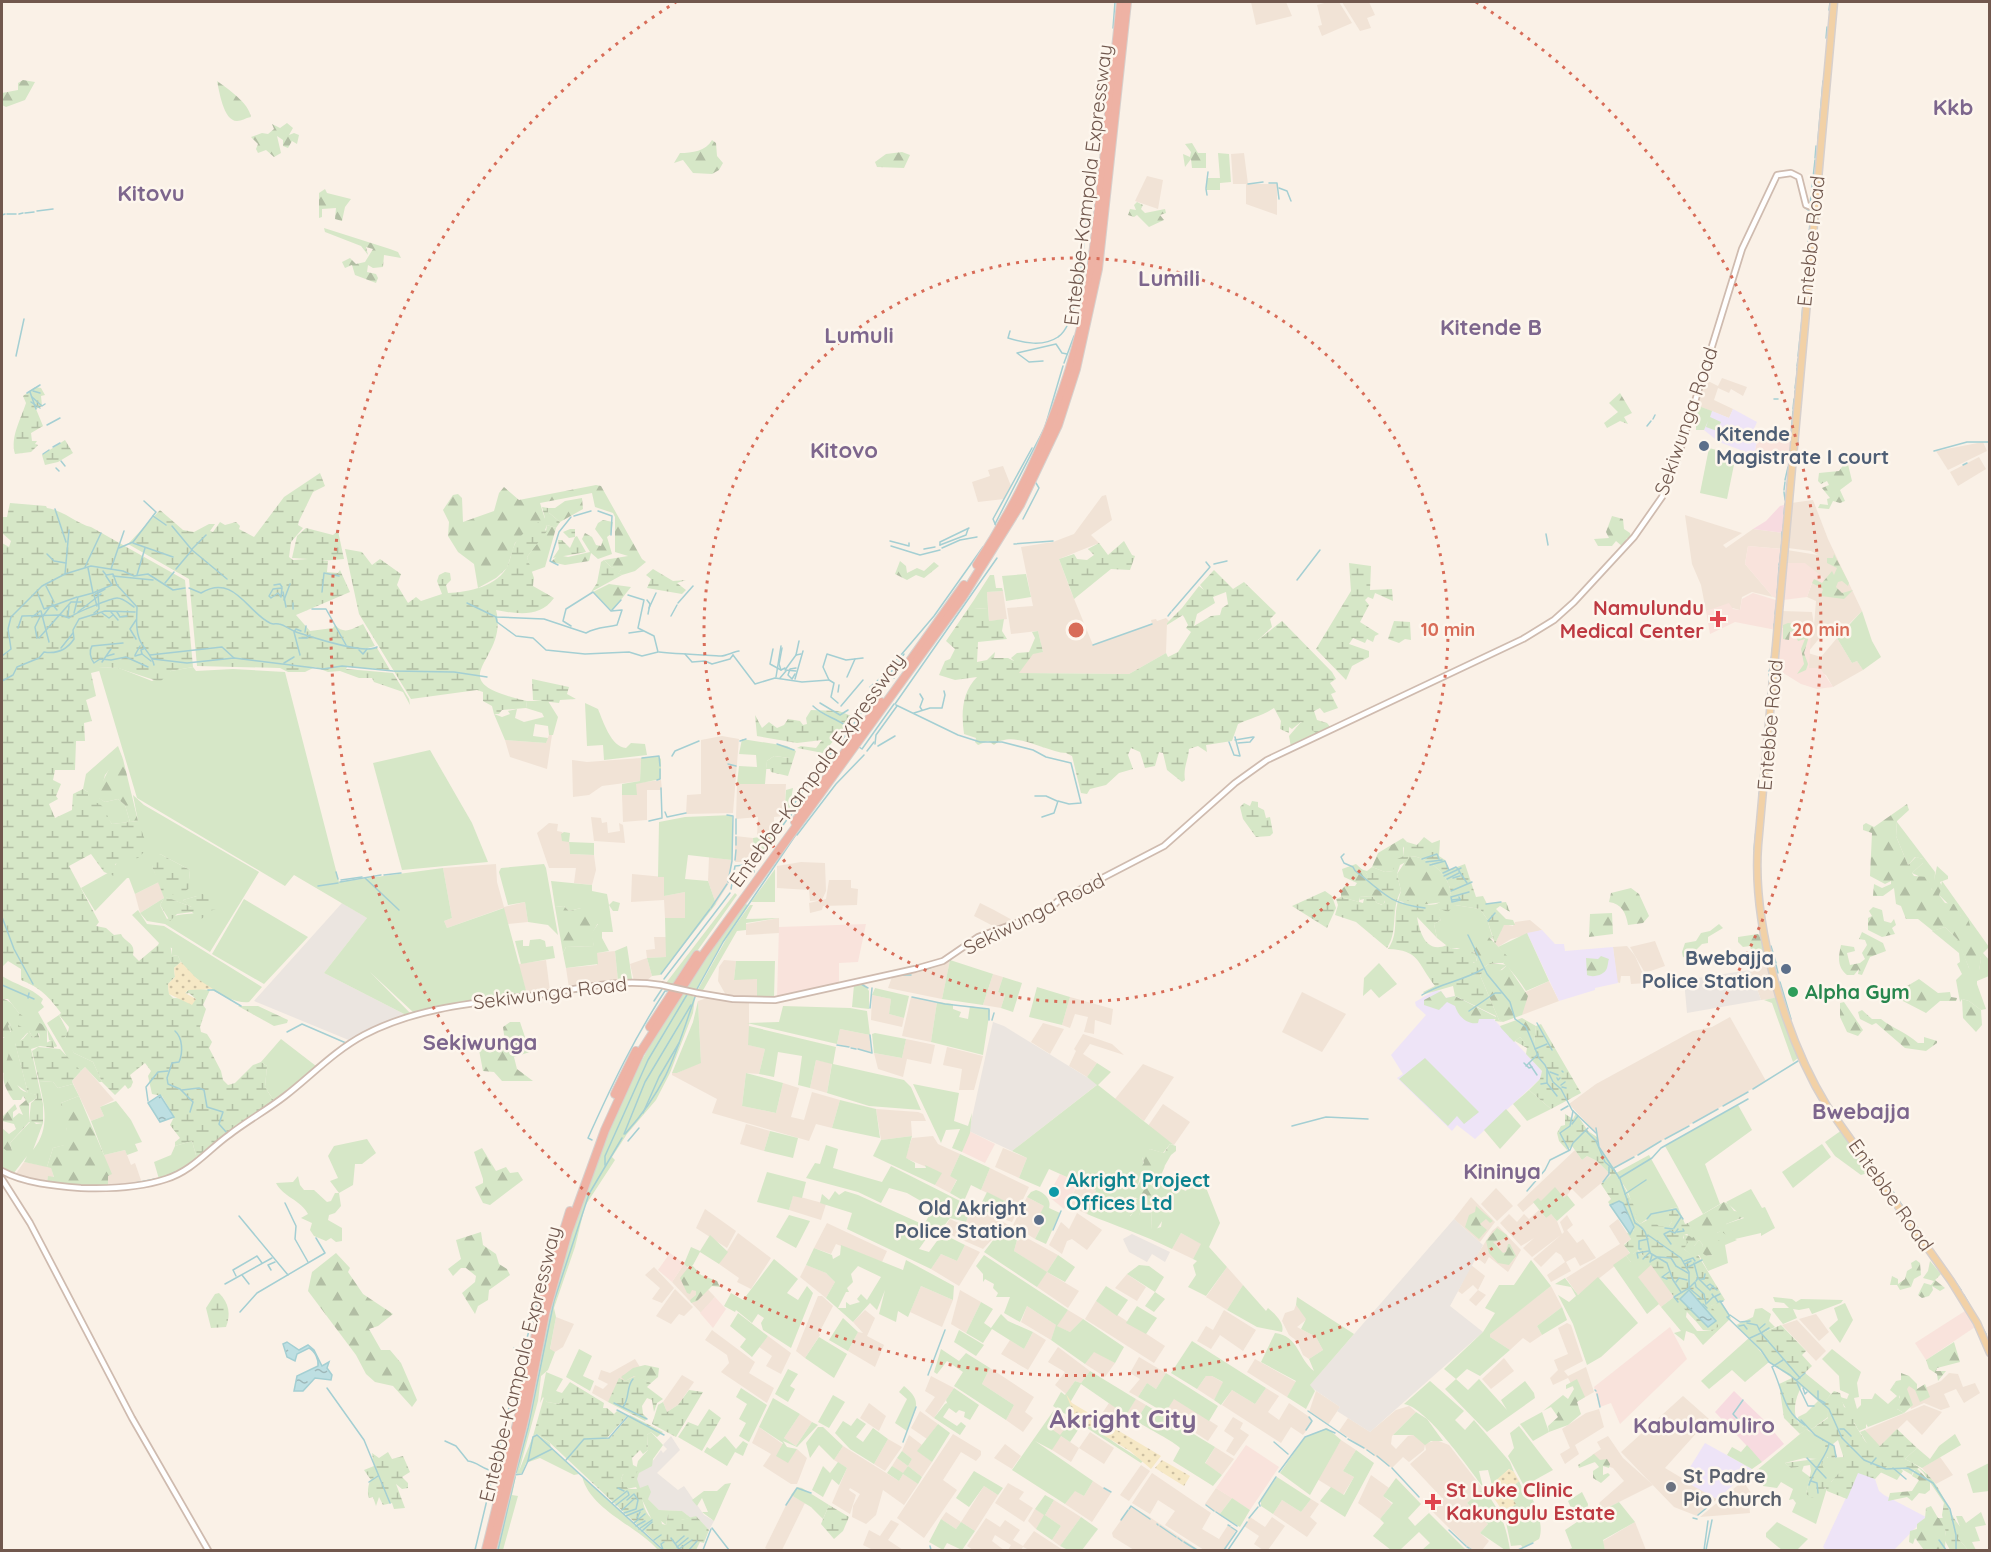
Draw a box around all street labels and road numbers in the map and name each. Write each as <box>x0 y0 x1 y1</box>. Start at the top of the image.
street label: Entebbe-Kampala Expressway <box>1058 43 1117 327</box>
street label: Entebbe Road <box>1791 174 1830 308</box>
street label: Sekiwunga Road <box>1648 343 1723 498</box>
street label: Entebbe-Kampala Expressway <box>723 648 910 892</box>
street label: Entebbe Road <box>1751 658 1788 792</box>
street label: Sekiwunga Road <box>959 867 1109 960</box>
street label: Sekiwunga Road <box>471 971 628 1014</box>
street label: Entebbe Road <box>1843 1134 1939 1256</box>
street label: Entebbe-Kampala Expressway <box>473 1223 566 1504</box>

